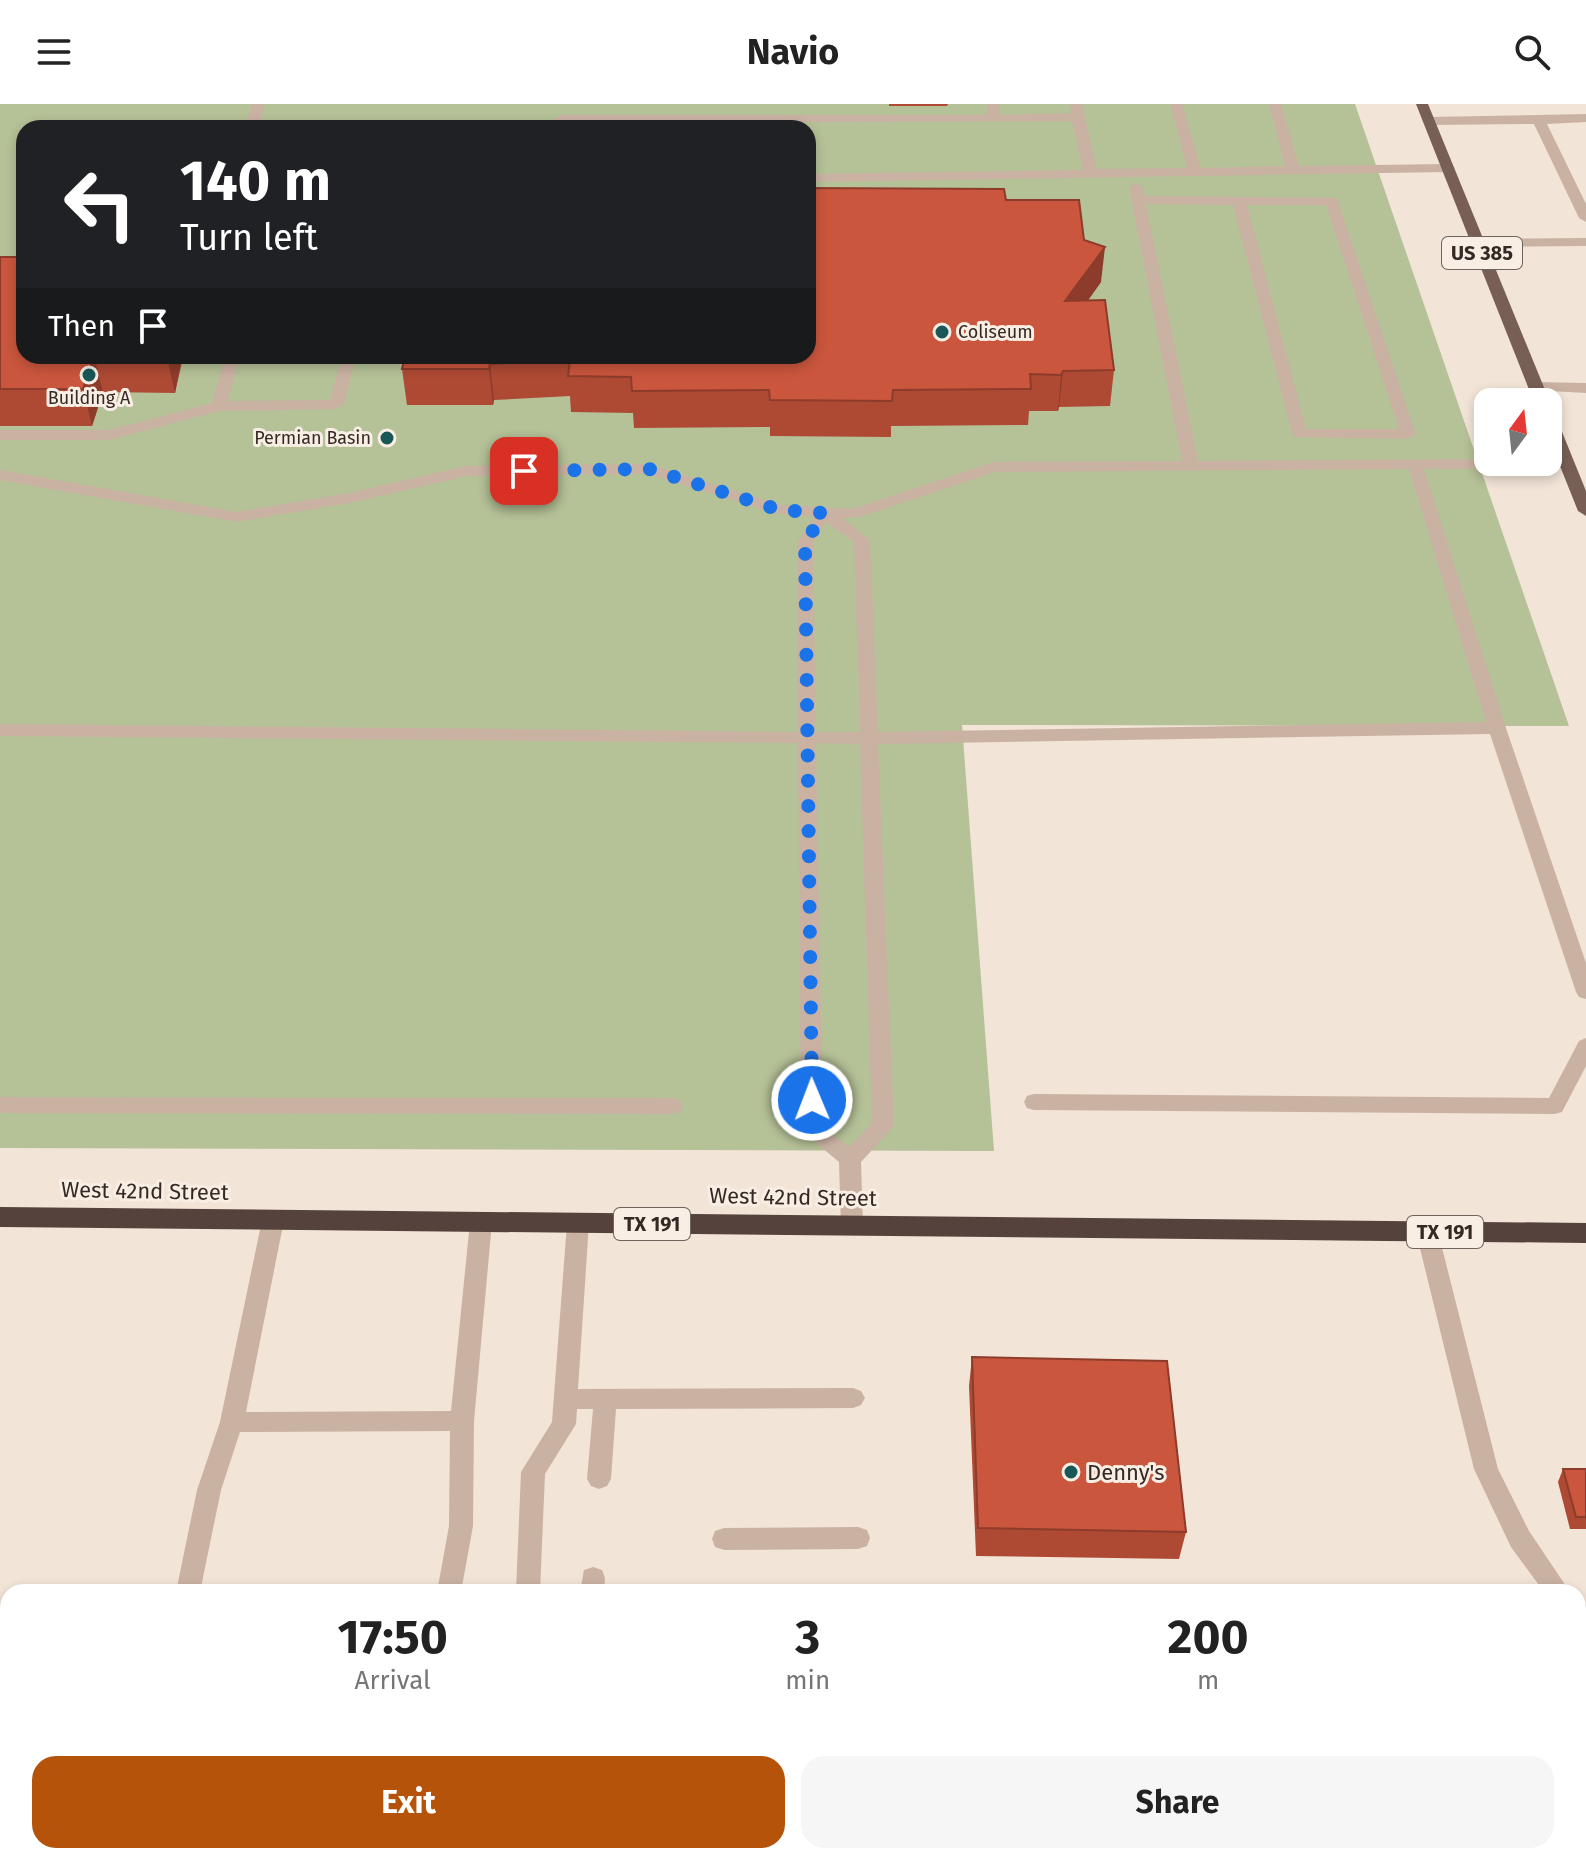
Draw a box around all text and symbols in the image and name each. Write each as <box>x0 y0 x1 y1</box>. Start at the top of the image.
icon: menu <box>32 30 76 74</box>
text: Navio <box>747 30 839 74</box>
icon: search <box>1510 30 1554 74</box>
text: 140 m <box>180 148 331 215</box>
icon: left <box>48 152 152 256</box>
text: Turn left <box>180 216 318 260</box>
road number: US 385 <box>1442 237 1522 269</box>
icon: arrive <box>131 304 175 348</box>
text: Then <box>48 308 115 344</box>
place label: Coliseum <box>958 321 1033 343</box>
marker: Coliseum <box>933 323 951 341</box>
marker: Building A <box>80 366 98 384</box>
place label: Building A <box>48 387 131 409</box>
north arrow <box>1474 388 1562 476</box>
map controls <box>1474 388 1562 476</box>
place label: Permian Basin <box>254 427 371 449</box>
marker: Permian Basin <box>378 429 396 447</box>
pin <box>490 437 558 505</box>
icon: arrive <box>502 449 546 493</box>
position arrow <box>770 1058 854 1142</box>
street label: West 42nd Street <box>61 1176 229 1206</box>
street label: West 42nd Street <box>709 1182 877 1212</box>
road number: TX 191 <box>614 1208 690 1240</box>
road number: TX 191 <box>1407 1216 1483 1248</box>
place label: Denny's <box>1087 1459 1164 1486</box>
marker: Denny's <box>1062 1463 1080 1481</box>
text: 17:50 <box>337 1608 448 1666</box>
text: 3 <box>795 1608 820 1666</box>
text: 200 <box>1168 1608 1249 1666</box>
text: Arrival <box>355 1665 431 1696</box>
text: min <box>785 1665 830 1696</box>
text: m <box>1197 1665 1219 1696</box>
button: Exit <box>32 1756 785 1848</box>
button: Share <box>801 1756 1554 1848</box>

